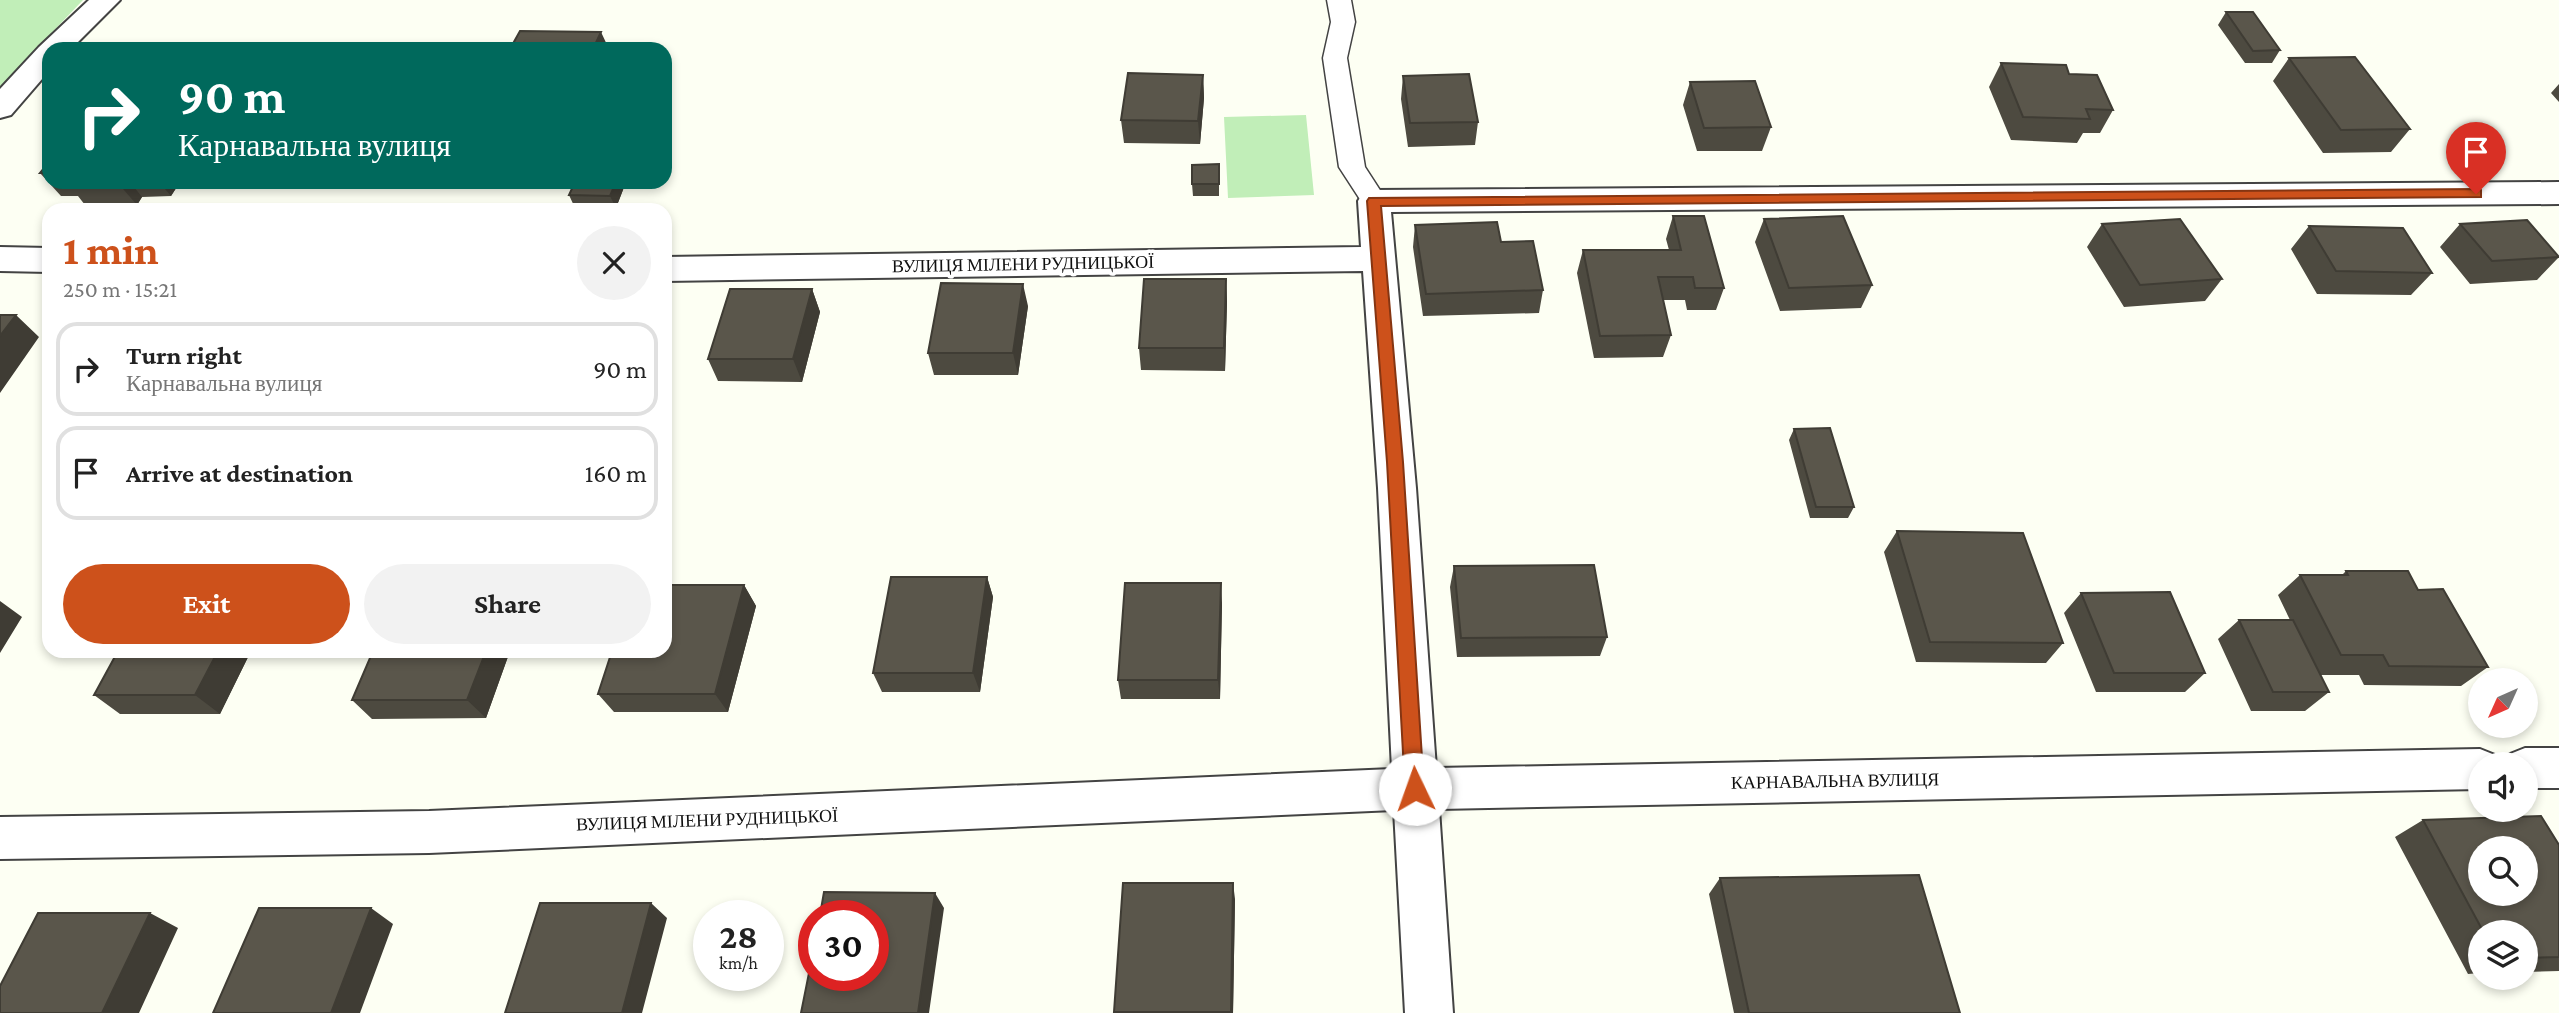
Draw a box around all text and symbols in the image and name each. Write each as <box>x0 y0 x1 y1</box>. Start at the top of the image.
text: 90 m <box>178 69 285 124</box>
icon: right <box>63 70 154 161</box>
pin <box>2446 122 2506 194</box>
text: Карнавальна вулиця <box>178 127 451 163</box>
icon: arrive <box>2457 133 2495 171</box>
text: 1 min <box>63 226 159 273</box>
button: close <box>577 226 651 300</box>
street label: ВУЛИЦЯ МІЛЕНИ РУДНИЦЬКОЇ <box>892 252 1154 276</box>
text: 250 m · 15:21 <box>63 276 177 302</box>
text: Turn right <box>126 341 242 370</box>
icon: right <box>67 350 105 388</box>
text: 90 m <box>593 355 647 384</box>
text: Карнавальна вулиця <box>126 370 322 396</box>
icon: arrive <box>67 454 105 492</box>
text: Arrive at destination <box>126 459 353 488</box>
text: 160 m <box>585 459 647 488</box>
button: Exit <box>63 564 350 644</box>
button: Share <box>364 564 651 644</box>
north arrow <box>2468 668 2538 738</box>
map controls <box>2468 668 2538 990</box>
position arrow <box>1378 752 1452 826</box>
button: sound <box>2468 752 2538 822</box>
street label: КАРНАВАЛЬНА ВУЛИЦЯ <box>1731 769 1939 793</box>
street label: ВУЛИЦЯ МІЛЕНИ РУДНИЦЬКОЇ <box>576 805 838 835</box>
button: search <box>2468 836 2538 906</box>
speed limit sign: 30 <box>798 900 889 991</box>
text: 28 <box>719 917 758 956</box>
button: layers <box>2468 920 2538 990</box>
text: km/h <box>719 953 758 973</box>

